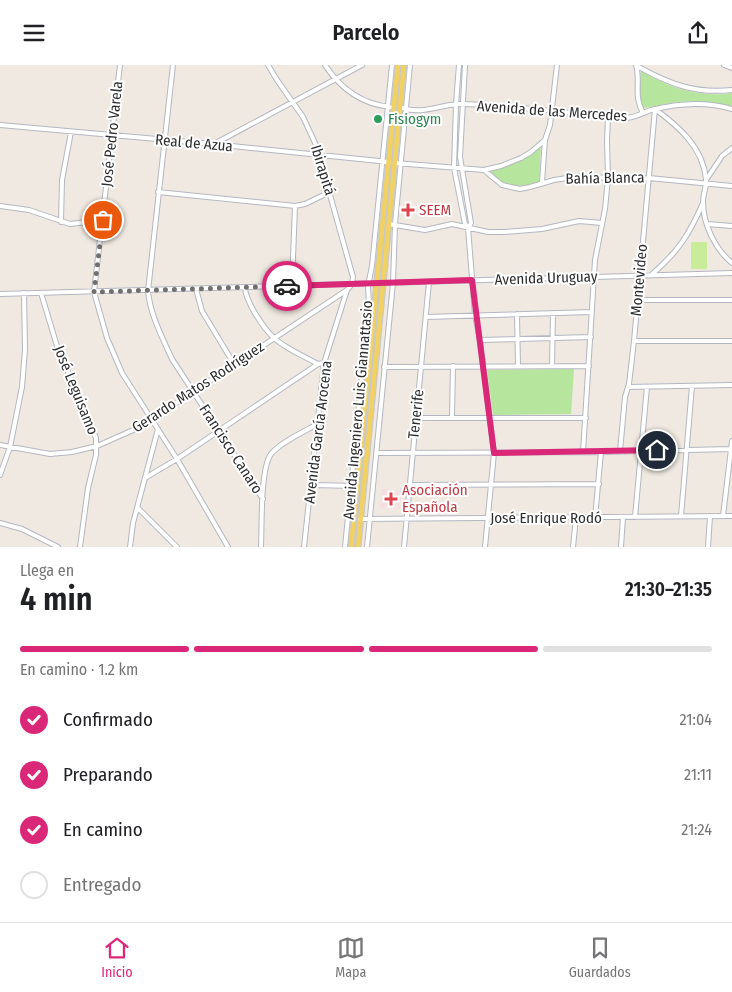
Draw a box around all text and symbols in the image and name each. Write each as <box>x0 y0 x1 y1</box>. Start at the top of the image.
icon: menu <box>20 19 48 47</box>
text: Parcelo <box>333 19 399 46</box>
icon: share <box>684 19 712 47</box>
street label: José Pedro Varela <box>97 80 127 188</box>
street label: Avenida de las Mercedes <box>476 97 628 125</box>
place label: Fisiogym <box>388 110 441 128</box>
marker: Fisiogym <box>372 113 384 125</box>
street label: Real de Azua <box>154 131 234 155</box>
street label: Ibirapitá <box>307 143 339 197</box>
street label: Bahía Blanca <box>565 168 645 188</box>
pin <box>82 199 124 241</box>
place label: SEEM <box>419 201 451 219</box>
marker: SEEM <box>401 203 415 217</box>
icon: bag <box>89 206 117 234</box>
street label: Montevideo <box>627 243 651 317</box>
courier <box>262 261 312 311</box>
street label: Avenida Uruguay <box>494 267 598 289</box>
icon: car <box>273 272 301 300</box>
street label: Avenida Ingeniero Luis Giannattasio <box>339 300 377 520</box>
street label: Gerardo Matos Rodríguez <box>129 338 267 436</box>
street label: José Leguisamo <box>50 343 102 437</box>
street label: Avenida García Arocena <box>300 360 336 504</box>
street label: Tenerife <box>404 388 428 440</box>
street label: Francisco Canaro <box>195 401 267 497</box>
pin <box>636 429 678 471</box>
icon: home <box>643 436 671 464</box>
place label: Asociación Española <box>402 481 468 516</box>
marker: Asociación Española <box>384 492 398 506</box>
street label: José Enrique Rodó <box>490 509 602 527</box>
text: Llega en <box>20 561 74 580</box>
text: 21:30–21:35 <box>625 578 712 601</box>
text: 4 min <box>20 580 93 618</box>
text: En camino · 1.2 km <box>20 660 138 679</box>
icon: check <box>20 706 48 734</box>
text: Confirmado <box>63 708 153 731</box>
text: 21:04 <box>680 710 712 729</box>
icon: check <box>20 761 48 789</box>
text: Preparando <box>63 763 153 786</box>
text: 21:11 <box>684 765 712 784</box>
icon: check <box>20 816 48 844</box>
text: En camino <box>63 818 143 841</box>
text: 21:24 <box>681 820 712 839</box>
text: Entregado <box>63 873 142 896</box>
tab: Inicio <box>101 934 133 981</box>
tab: Mapa <box>335 934 366 981</box>
tab: Guardados <box>569 934 631 981</box>

